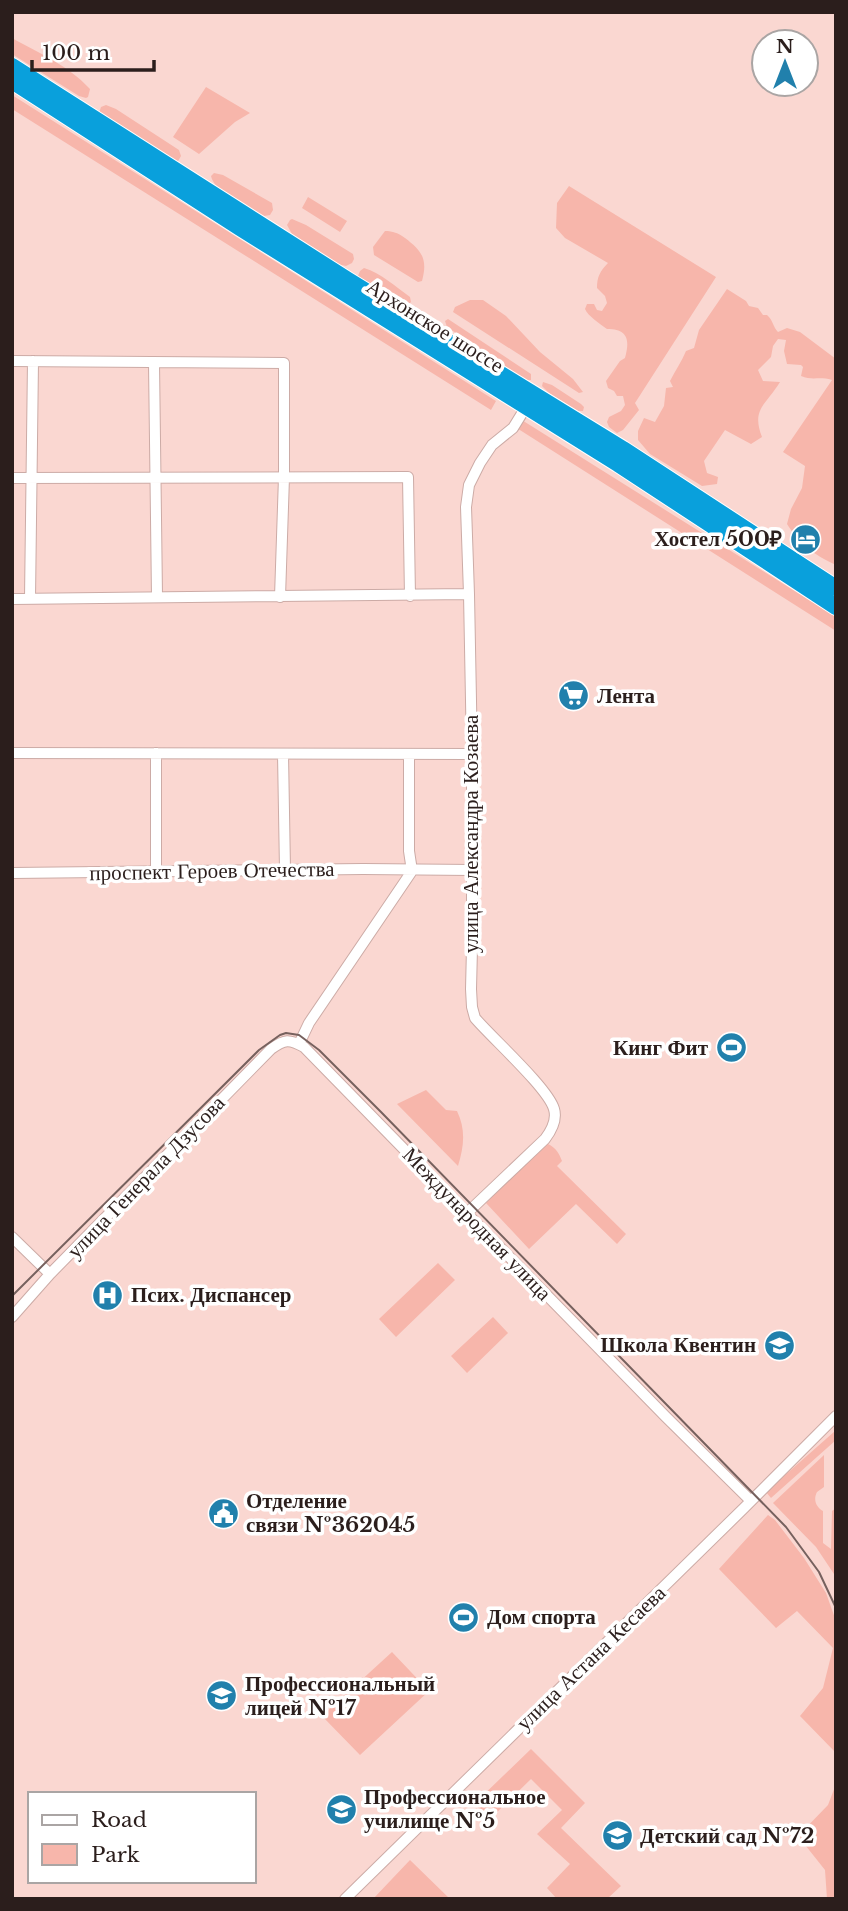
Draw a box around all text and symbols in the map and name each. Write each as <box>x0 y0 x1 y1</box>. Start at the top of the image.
scale bar <box>32 28 154 72</box>
north arrow <box>750 28 820 98</box>
text: N <box>776 35 794 58</box>
text: 100 m <box>42 40 110 66</box>
street label: Архонское шоссе <box>362 273 508 379</box>
hotel icon: Хостел 500₽ <box>788 522 822 556</box>
place label: Хостел 500₽ <box>654 526 782 552</box>
supermarket icon: Лента <box>557 679 591 713</box>
place label: Лента <box>597 683 655 709</box>
street label: улица Александра Козаева <box>458 714 484 953</box>
street label: проспект Героев Отечества <box>89 856 335 886</box>
sports icon: Кинг Фит <box>714 1031 748 1065</box>
place label: Кинг Фит <box>613 1035 709 1061</box>
street label: улица Генерала Дзусова <box>62 1090 231 1264</box>
street label: Международная улица <box>397 1142 557 1307</box>
hospital icon: Псих. Диспансер <box>91 1278 125 1312</box>
place label: Псих. Диспансер <box>131 1282 291 1308</box>
school or university icon: Школа Квентин <box>762 1328 796 1362</box>
place label: Школа Квентин <box>601 1332 756 1358</box>
place label: Отделение связи №362045 <box>246 1488 415 1538</box>
public building icon: Отделение связи №362045 <box>206 1496 240 1530</box>
street label: улица Астана Кесаева <box>511 1580 672 1736</box>
sports icon: Дом спорта <box>447 1600 481 1634</box>
place label: Дом спорта <box>487 1604 596 1630</box>
place label: Профессиональный лицей №17 <box>245 1671 435 1721</box>
school or university icon: Профессиональный лицей №17 <box>205 1679 239 1713</box>
place label: Профессиональное училище №5 <box>364 1784 545 1834</box>
legend <box>28 1792 256 1883</box>
school or university icon: Профессиональное училище №5 <box>324 1792 358 1826</box>
text: Road <box>91 1807 147 1833</box>
school or university icon: Детский сад №72 <box>600 1819 634 1853</box>
place label: Детский сад №72 <box>640 1823 814 1849</box>
text: Park <box>91 1842 140 1868</box>

